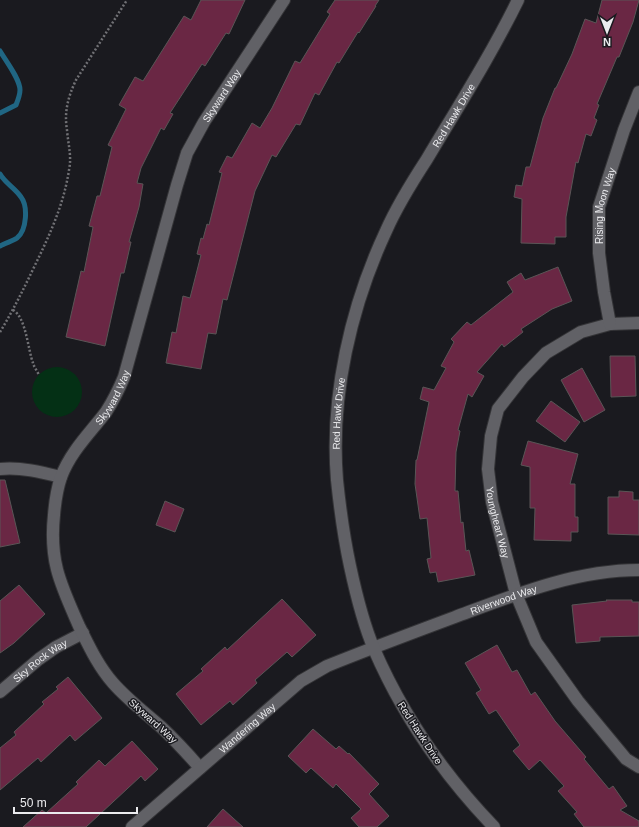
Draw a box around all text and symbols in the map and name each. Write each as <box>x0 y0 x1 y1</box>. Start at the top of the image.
north arrow <box>587 12 627 52</box>
text: N <box>603 36 611 48</box>
street label: Skyward Way <box>200 67 243 124</box>
street label: Red Hawk Drive <box>430 81 477 149</box>
street label: Rising Moon Way <box>594 166 617 244</box>
street label: Skyward Way <box>93 369 131 427</box>
street label: Red Hawk Drive <box>330 376 347 450</box>
street label: Youngheart Way <box>485 486 512 559</box>
street label: Riverwood Way <box>469 583 538 616</box>
street label: Sky Rock Way <box>11 637 69 684</box>
street label: Skyward Way <box>127 697 179 745</box>
street label: Wandering Way <box>217 700 277 755</box>
street label: Red Hawk Drive <box>396 700 445 767</box>
scale bar <box>14 789 137 815</box>
text: 50 m <box>20 796 47 810</box>

